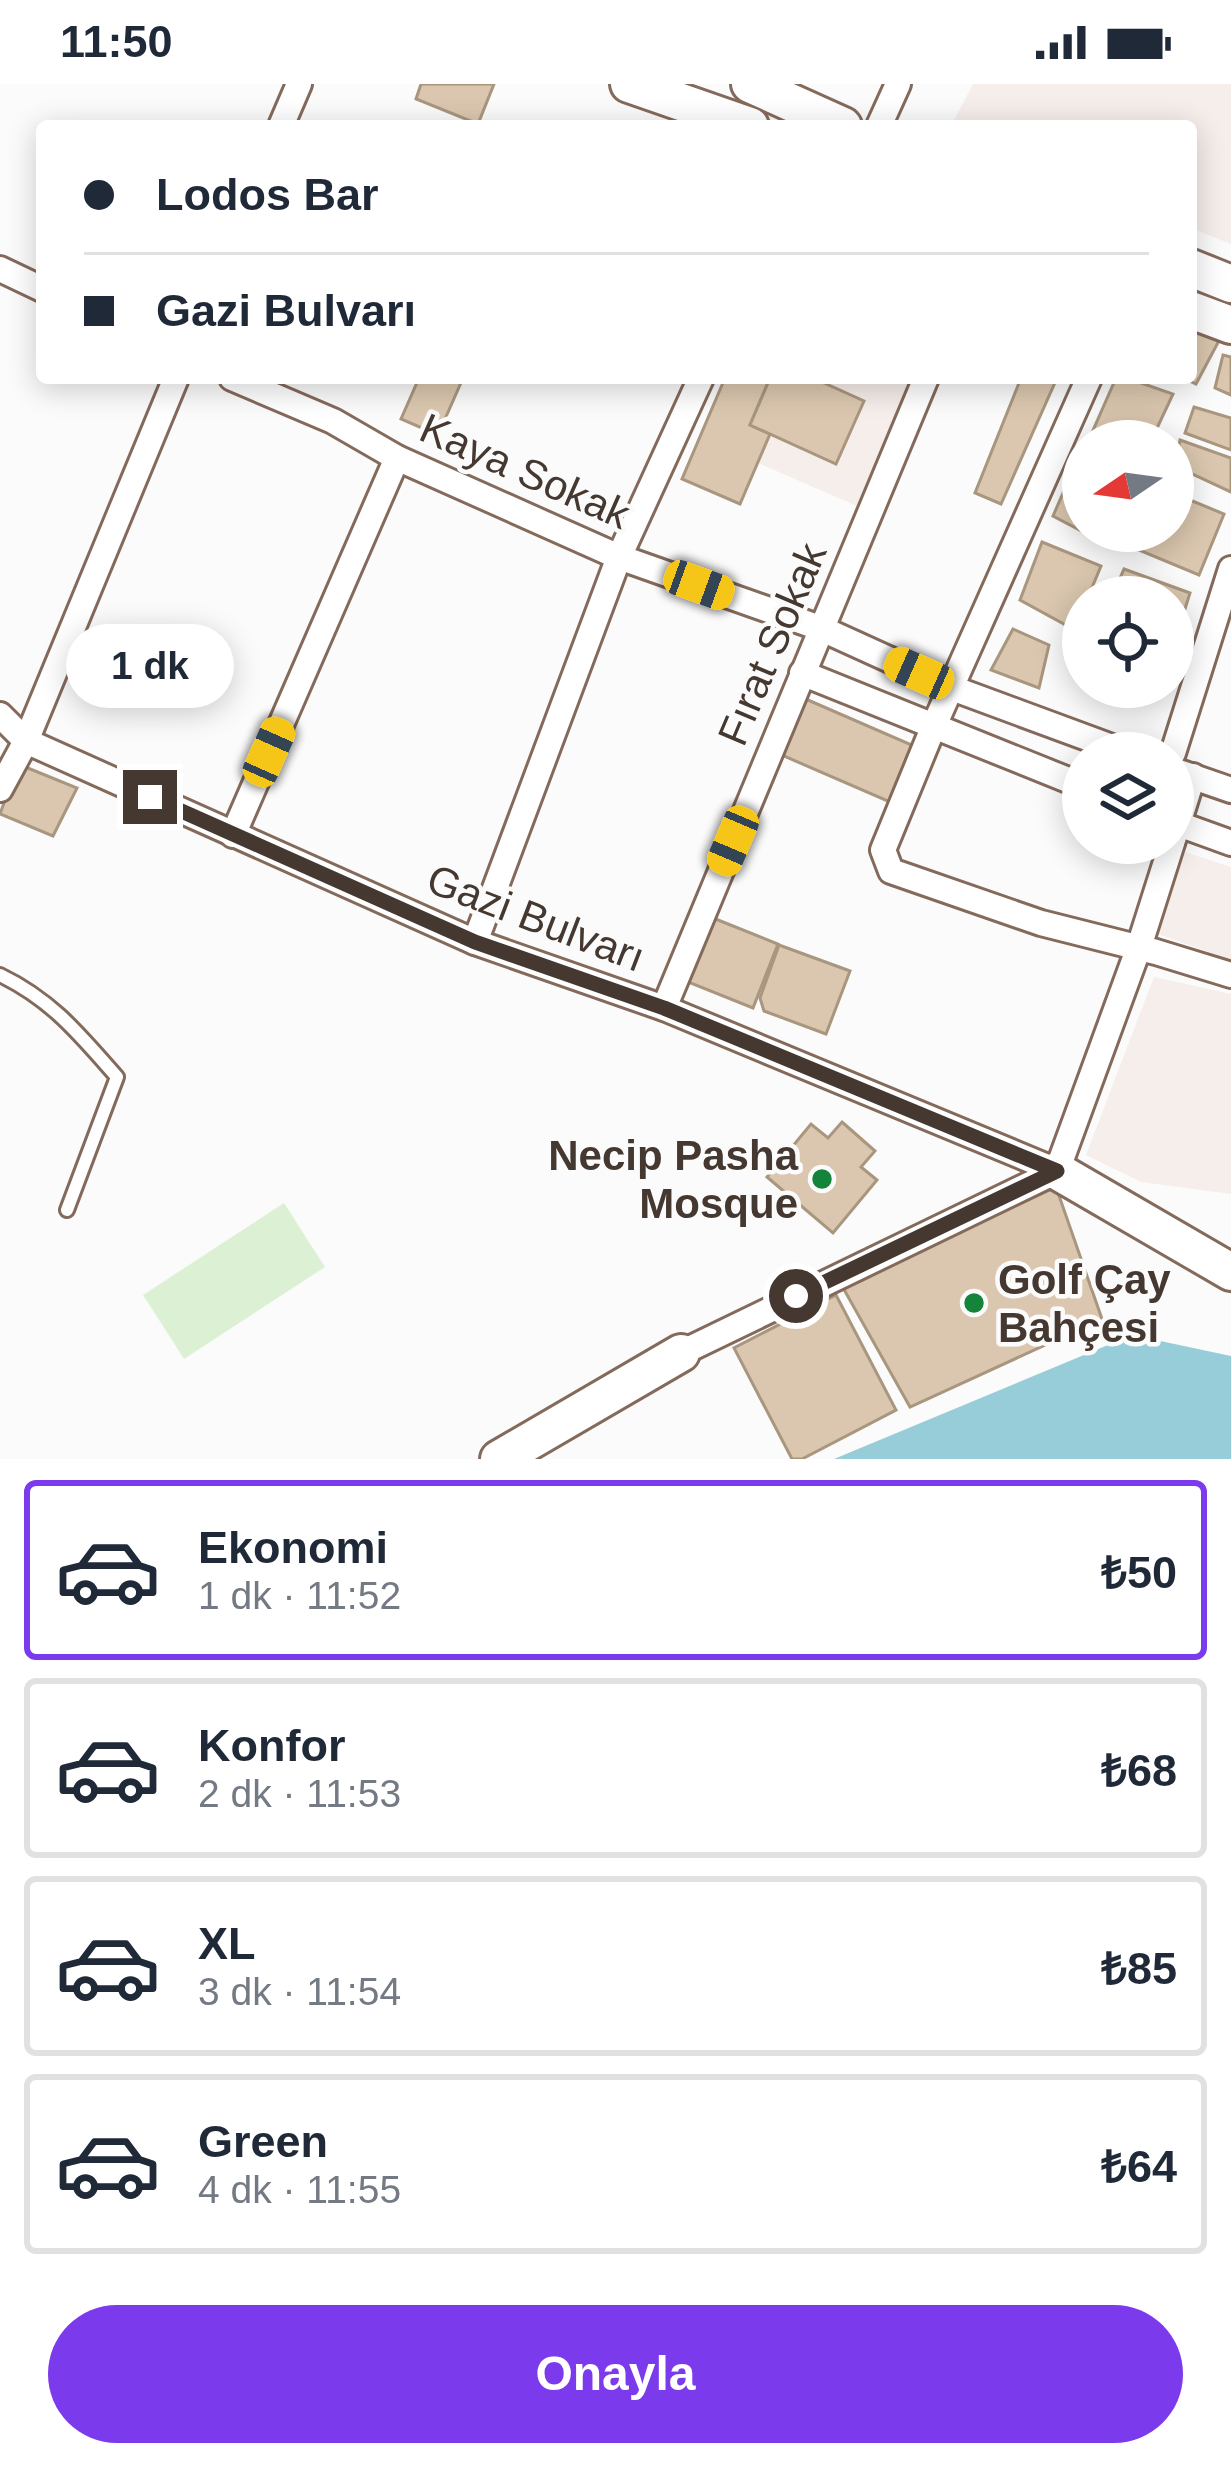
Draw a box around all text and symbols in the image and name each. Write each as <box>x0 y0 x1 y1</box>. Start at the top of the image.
text: 11:50 <box>60 16 173 67</box>
text: Lodos Bar <box>156 169 379 220</box>
text: Gazi Bulvarı <box>156 285 416 336</box>
street label: Kaya Sokak <box>413 404 638 538</box>
north arrow <box>1062 420 1194 552</box>
map controls <box>1062 420 1194 864</box>
street label: Fırat Sokak <box>708 535 836 752</box>
car <box>659 556 739 614</box>
button: locate <box>1062 576 1194 708</box>
callout: 1 dk <box>66 623 234 707</box>
car <box>879 642 959 704</box>
text: 1 dk <box>111 644 189 687</box>
car <box>238 712 300 792</box>
button: layers <box>1062 732 1194 864</box>
route end <box>123 770 177 824</box>
car <box>702 801 764 881</box>
street label: Gazi Bulvarı <box>421 855 651 981</box>
place label: Necip Pasha Mosque <box>548 1132 799 1227</box>
marker: Necip Pasha Mosque <box>809 1166 835 1192</box>
place label: Golf Çay Bahçesi <box>998 1256 1171 1351</box>
route start <box>769 1269 823 1323</box>
marker: Golf Çay Bahçesi <box>961 1290 987 1316</box>
icon: car <box>54 1516 162 1624</box>
text: Ekonomi <box>198 1522 388 1573</box>
text: ₺50 <box>1101 1547 1177 1598</box>
text: 1 dk · 11:52 <box>198 1574 401 1617</box>
icon: car <box>54 1714 162 1822</box>
text: Konfor <box>198 1720 345 1771</box>
text: ₺68 <box>1101 1745 1177 1796</box>
text: 2 dk · 11:53 <box>198 1772 401 1815</box>
icon: car <box>54 1912 162 2020</box>
text: XL <box>198 1918 256 1969</box>
text: ₺85 <box>1101 1943 1177 1994</box>
text: 3 dk · 11:54 <box>198 1970 401 2013</box>
icon: car <box>54 2110 162 2218</box>
text: Green <box>198 2116 328 2167</box>
text: ₺64 <box>1101 2141 1177 2192</box>
text: 4 dk · 11:55 <box>198 2168 401 2211</box>
button: Onayla <box>48 2305 1183 2443</box>

